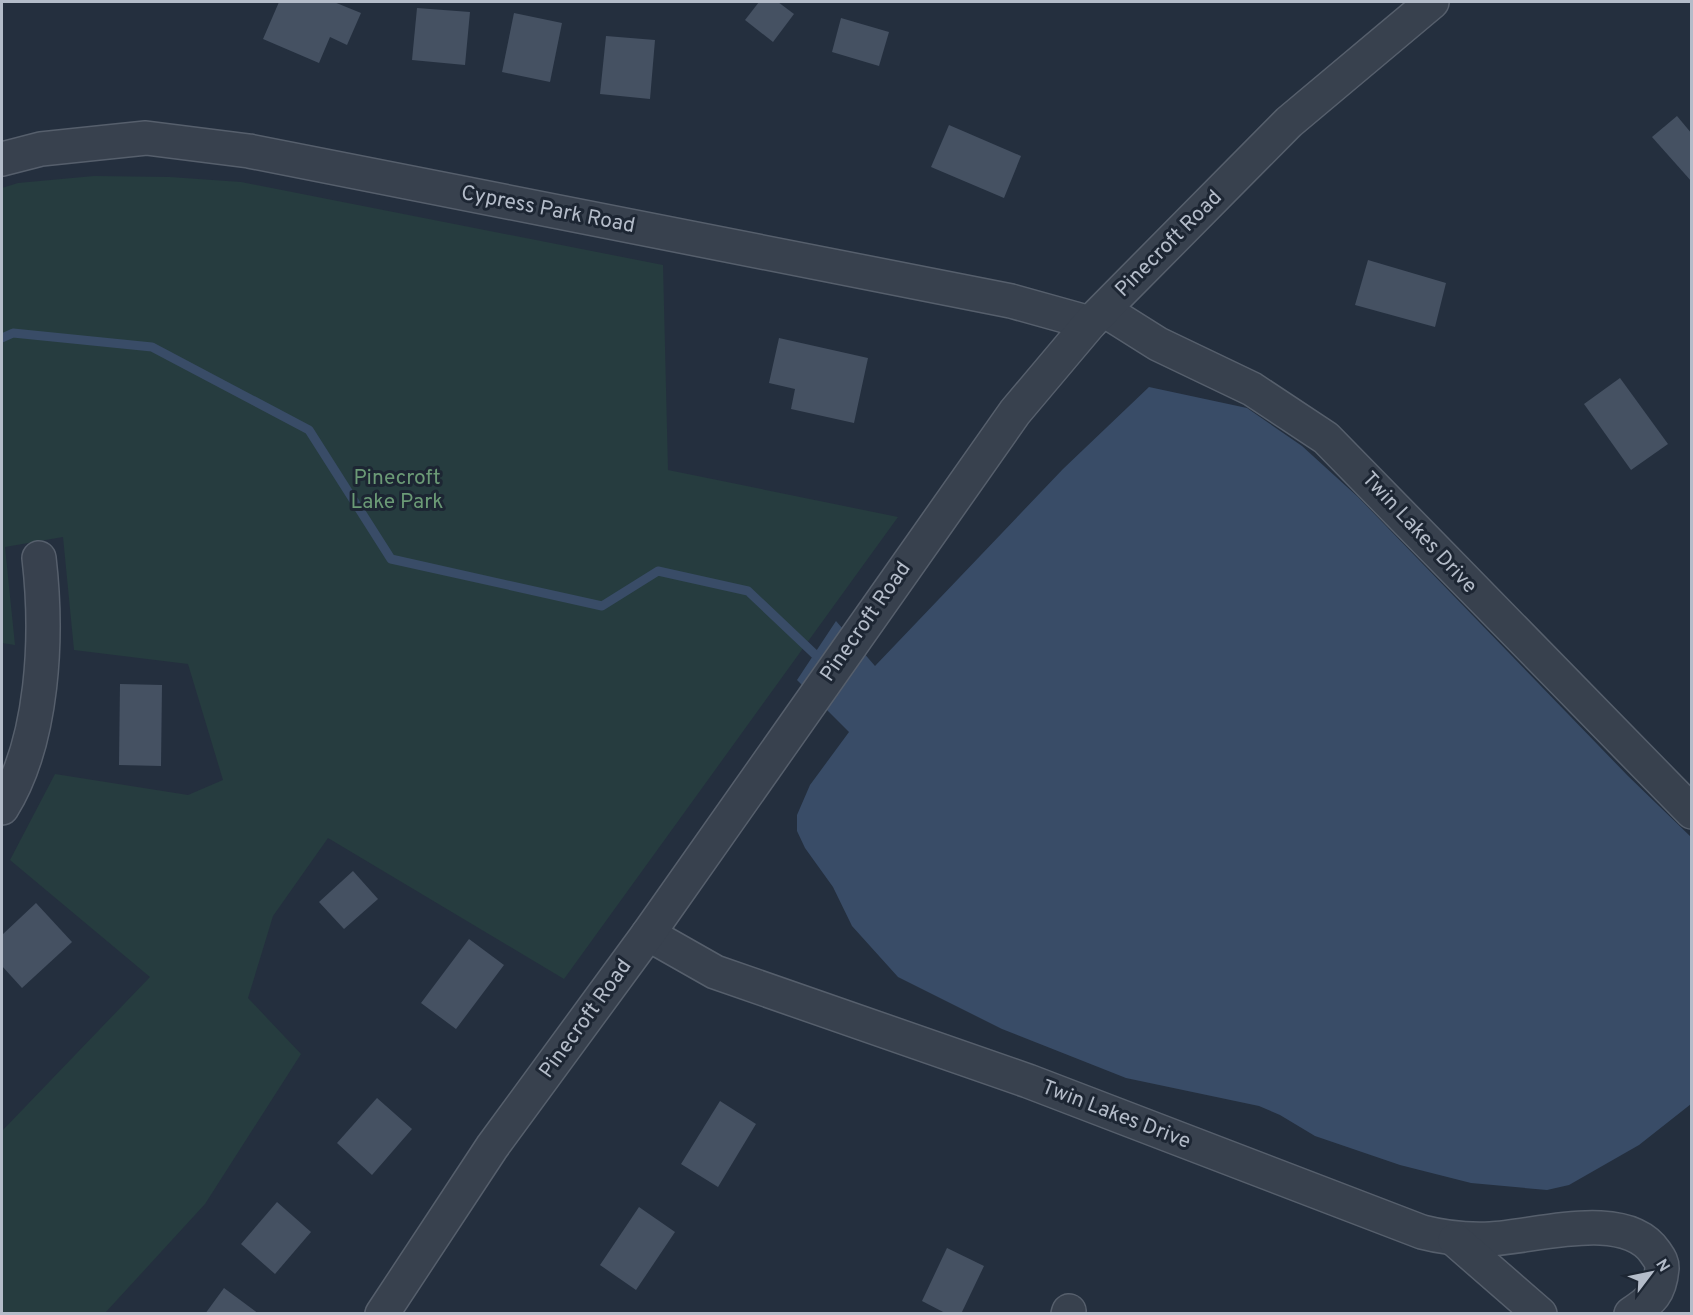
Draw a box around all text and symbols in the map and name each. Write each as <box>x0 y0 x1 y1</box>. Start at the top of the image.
street label: Cypress Park Road <box>459 180 637 240</box>
street label: Pinecroft Road <box>1110 185 1228 303</box>
park label: Pinecroft Lake Park <box>351 465 443 516</box>
street label: Twin Lakes Drive <box>1355 466 1483 600</box>
street label: Pinecroft Road <box>815 557 917 687</box>
street label: Pinecroft Road <box>534 954 638 1084</box>
street label: Twin Lakes Drive <box>1038 1074 1194 1156</box>
north arrow <box>1621 1243 1681 1303</box>
text: N <box>1650 1256 1674 1276</box>

